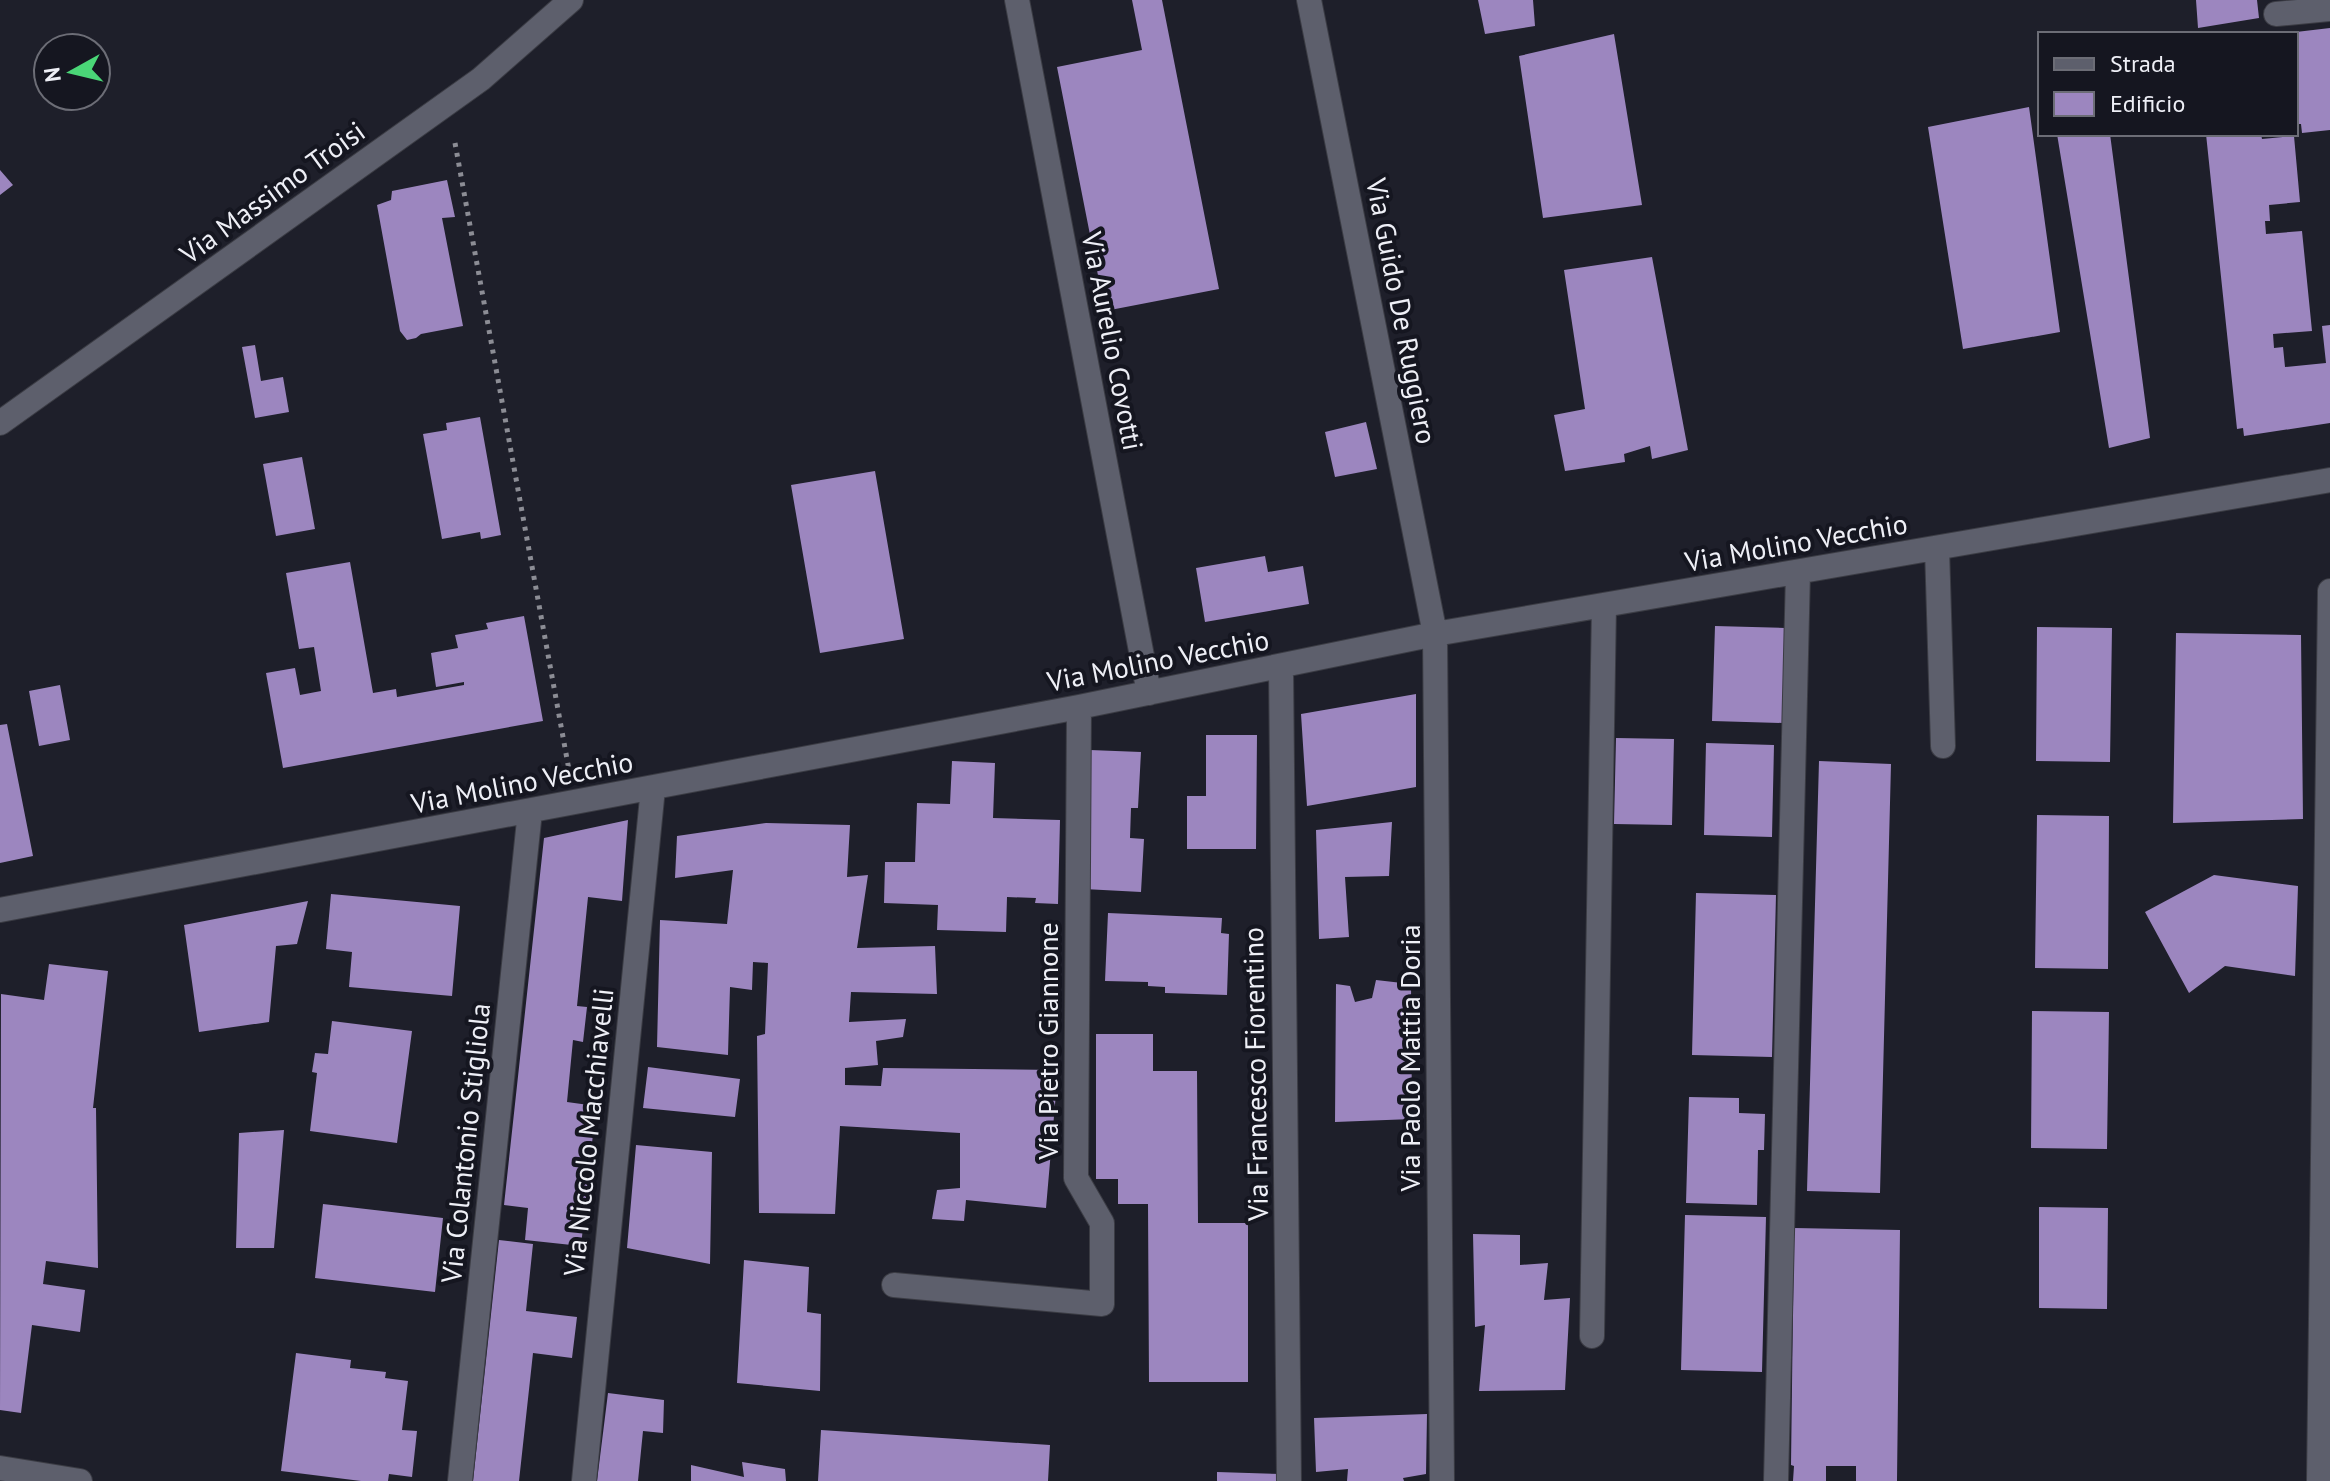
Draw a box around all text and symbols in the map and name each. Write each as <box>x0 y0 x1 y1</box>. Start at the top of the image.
north arrow <box>32 32 112 112</box>
legend <box>2038 32 2298 136</box>
text: Strada <box>2110 48 2176 79</box>
text: N <box>37 66 67 84</box>
text: Edificio <box>2110 88 2185 119</box>
street label: Via Massimo Troisi <box>171 112 372 272</box>
street label: Via Guido De Ruggiero <box>1358 174 1446 447</box>
street label: Via Aurelio Covotti <box>1074 228 1152 453</box>
street label: Via Molino Vecchio <box>1681 504 1910 580</box>
street label: Via Molino Vecchio <box>1043 620 1272 700</box>
street label: Via Molino Vecchio <box>407 742 636 822</box>
street label: Via Pietro Giannone <box>1029 922 1066 1161</box>
street label: Via Paolo Mattia Doria <box>1391 924 1428 1193</box>
street label: Via Francesco Fiorentino <box>1234 927 1276 1222</box>
street label: Via Niccolo Macchiavelli <box>554 986 622 1279</box>
street label: Via Colantonio Stigliola <box>432 1001 498 1286</box>

